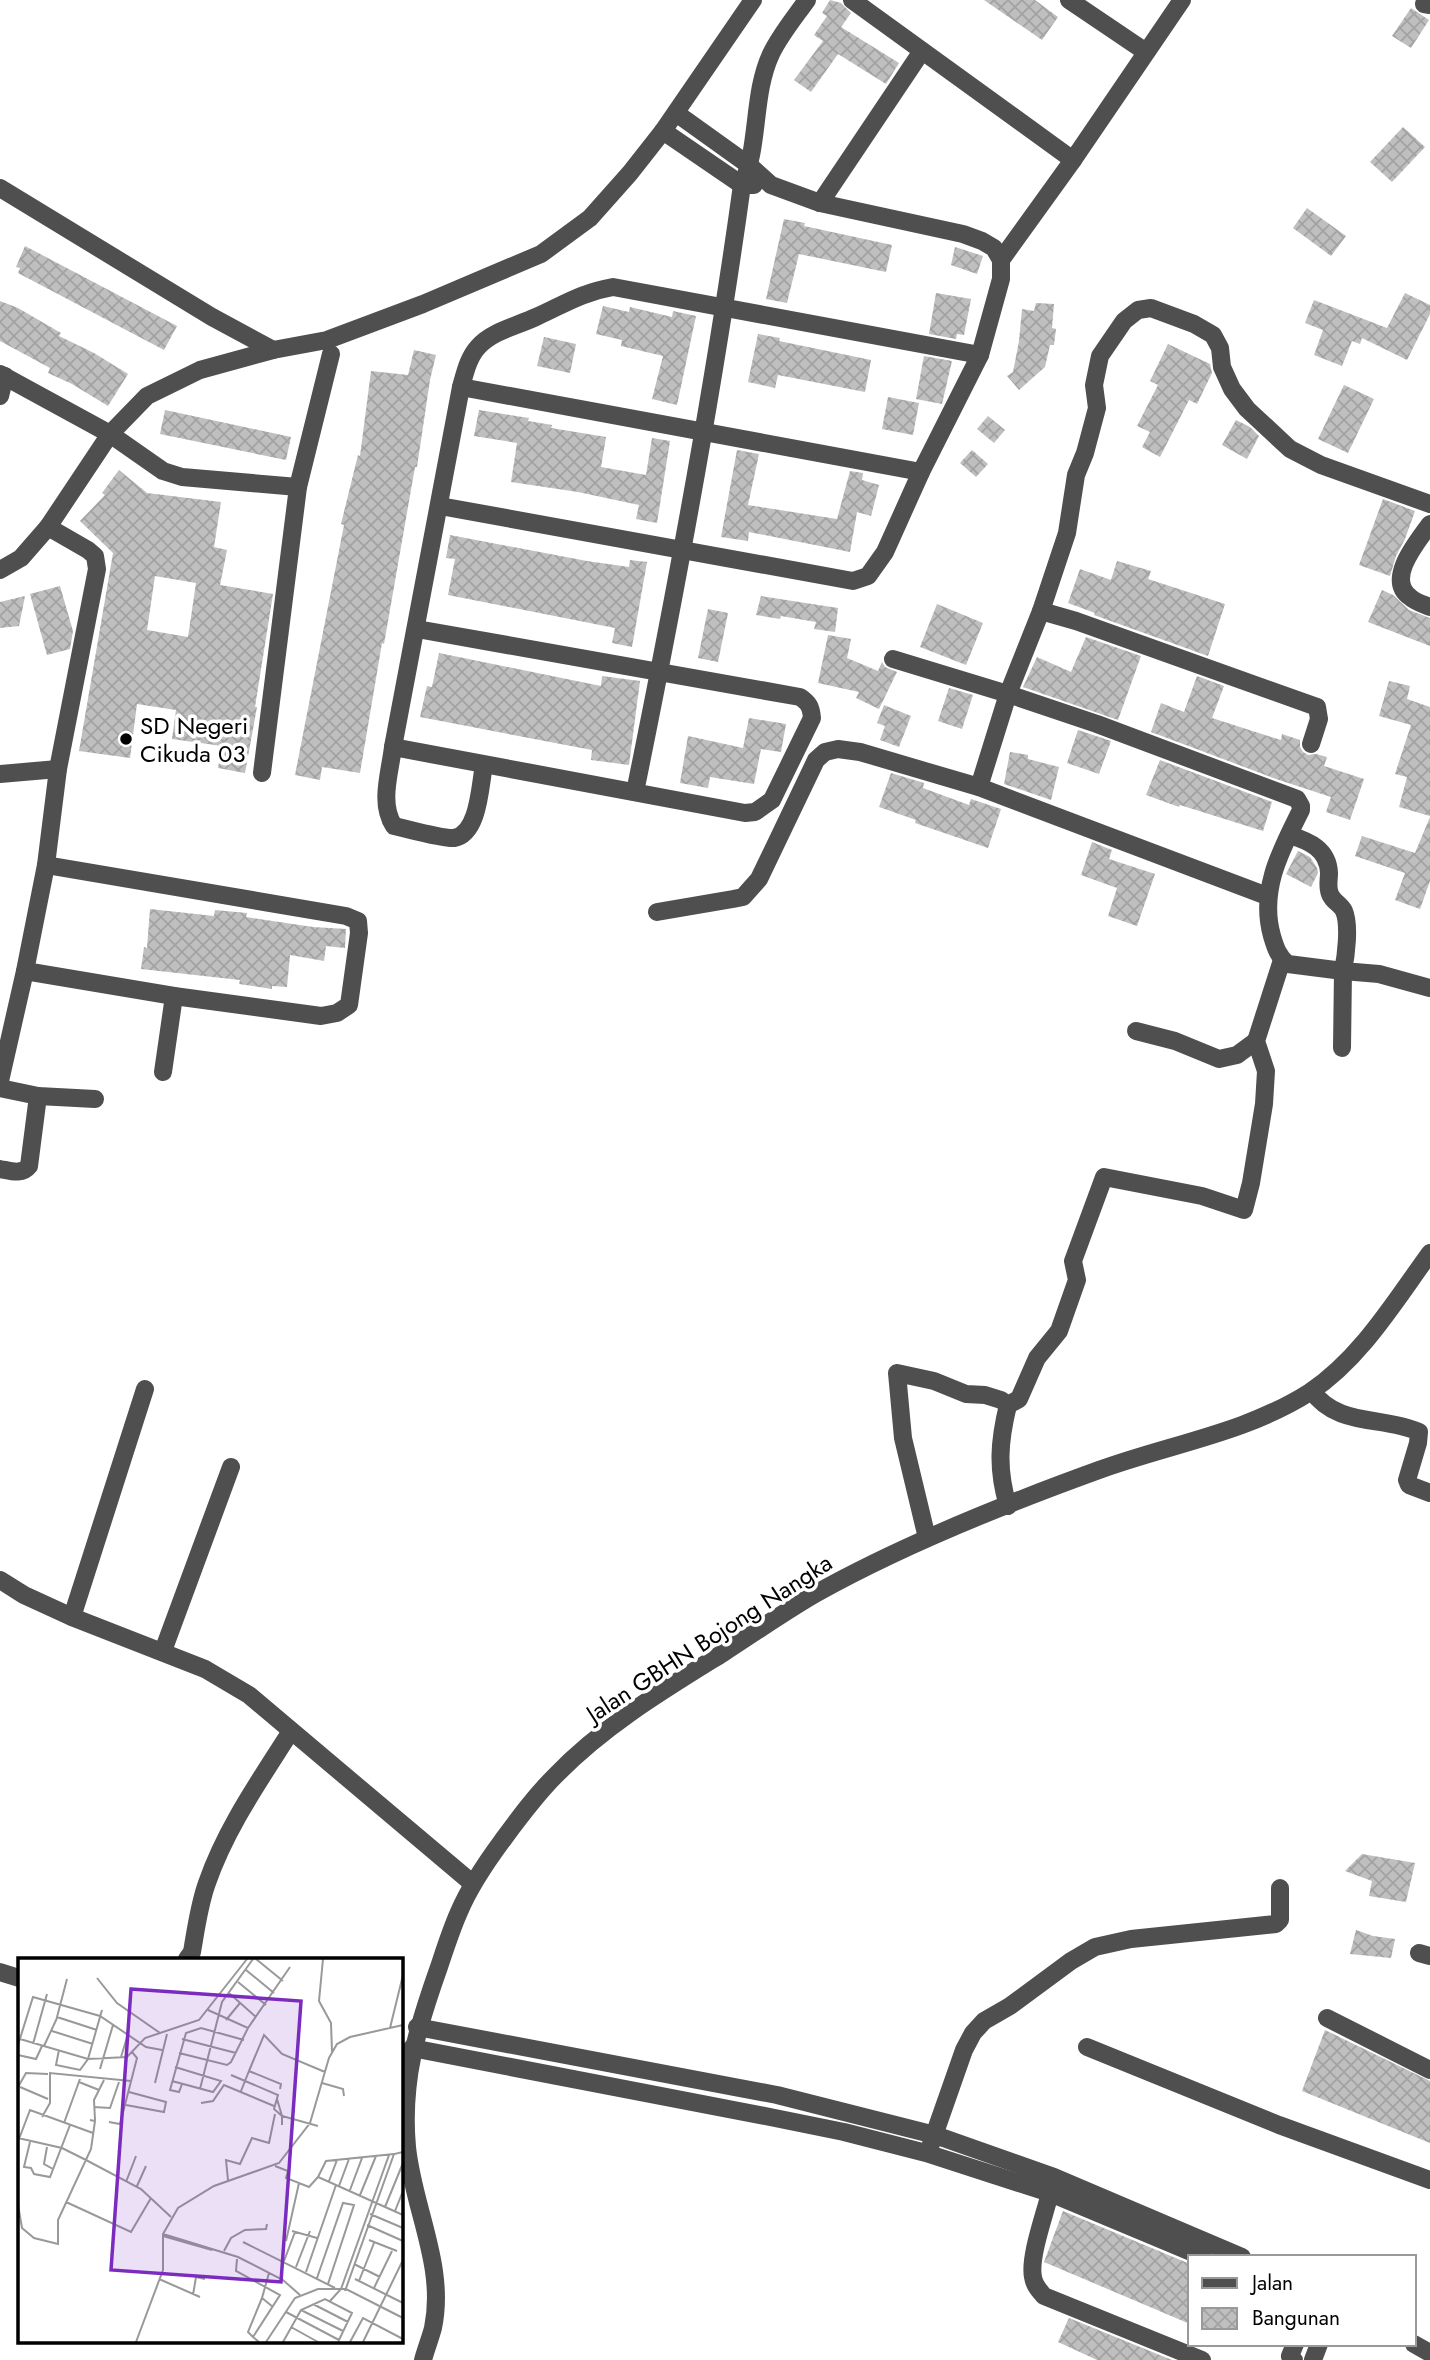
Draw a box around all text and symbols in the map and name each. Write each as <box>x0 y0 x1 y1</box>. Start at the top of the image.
place label: SD Negeri Cikuda 03 <box>140 708 248 771</box>
marker: SD Negeri Cikuda 03 <box>118 731 134 747</box>
street label: Jalan GBHN Bojong Nangka <box>577 1545 839 1732</box>
inset map <box>18 1958 402 2342</box>
legend <box>1188 2255 1416 2346</box>
text: Jalan <box>1249 2268 1293 2298</box>
text: Bangunan <box>1252 2303 1340 2333</box>

